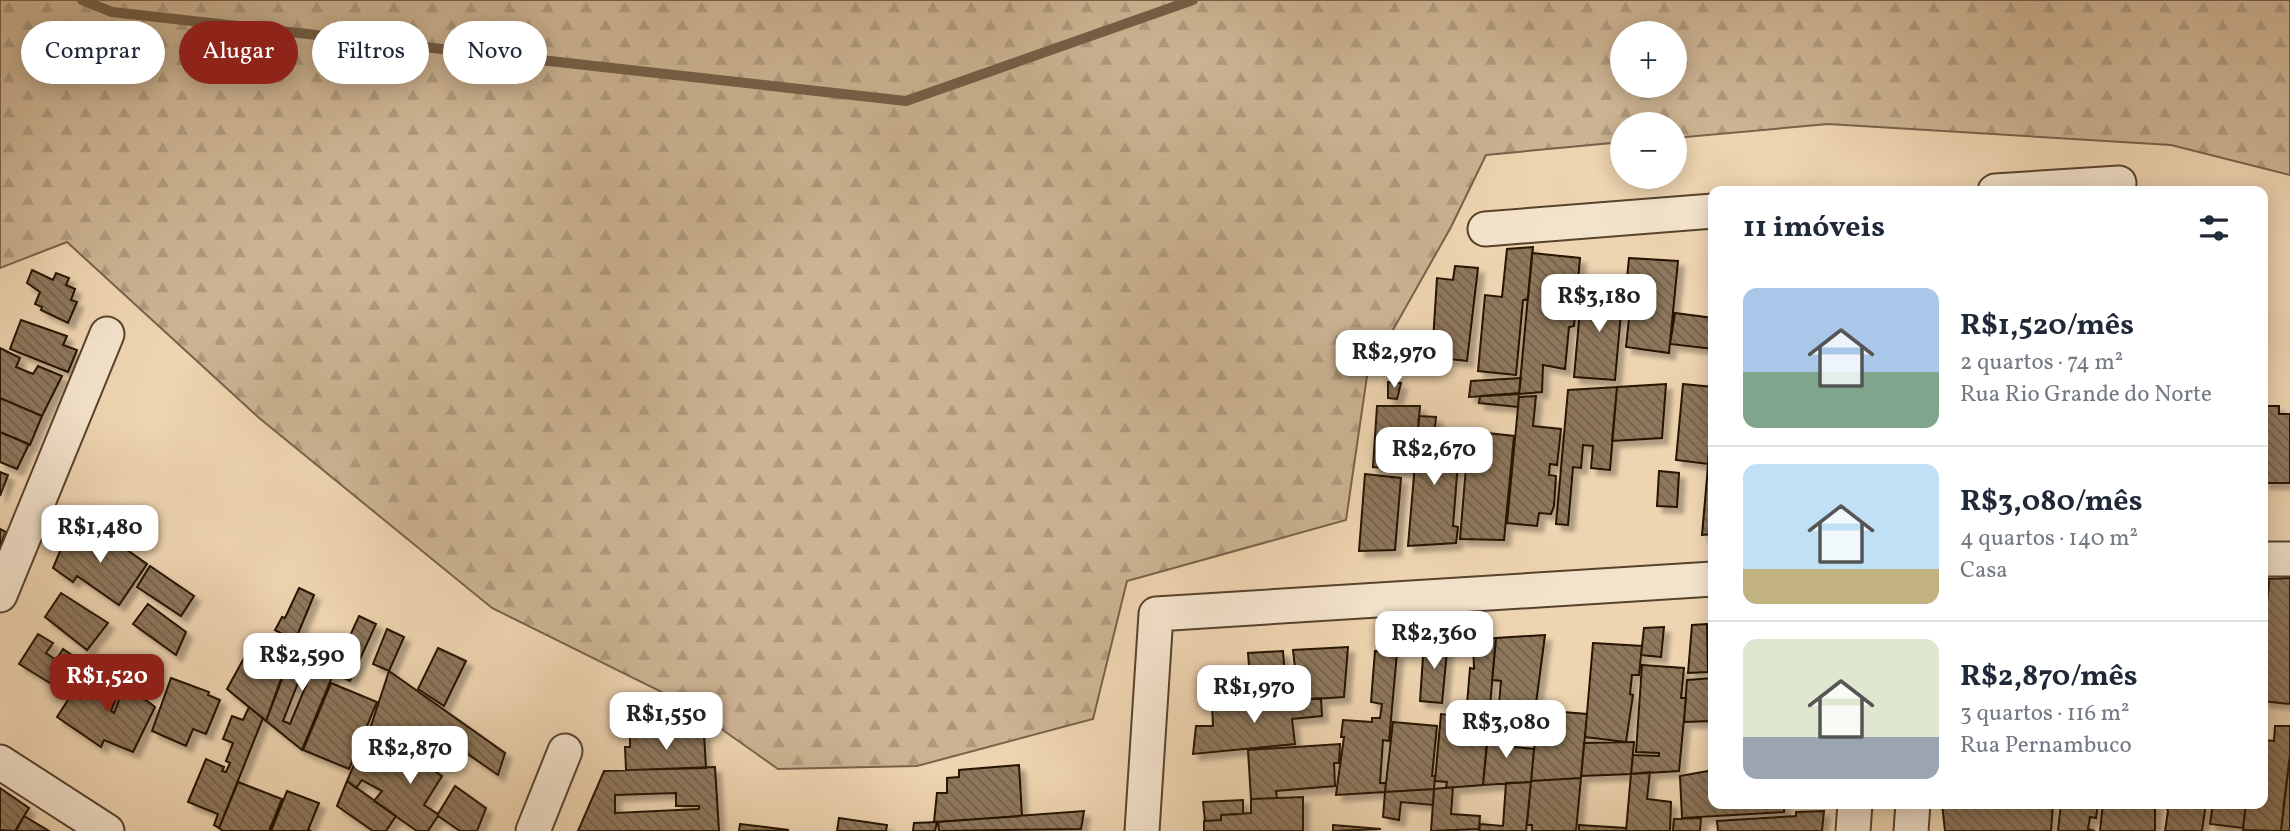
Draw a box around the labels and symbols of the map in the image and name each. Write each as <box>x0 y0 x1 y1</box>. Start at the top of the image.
pin: R$3,180 <box>1534 274 1664 334</box>
pin: R$2,970 <box>1329 330 1459 390</box>
pin: R$2,670 <box>1369 428 1499 487</box>
pin: R$1,480 <box>35 505 165 565</box>
pin: R$2,360 <box>1369 612 1499 671</box>
pin: R$2,590 <box>237 634 367 693</box>
pin: R$1,520 <box>42 654 172 714</box>
pin: R$1,970 <box>1189 666 1319 725</box>
pin: R$1,550 <box>601 692 731 752</box>
pin: R$3,080 <box>1441 700 1571 760</box>
pin: R$2,870 <box>345 726 475 786</box>

